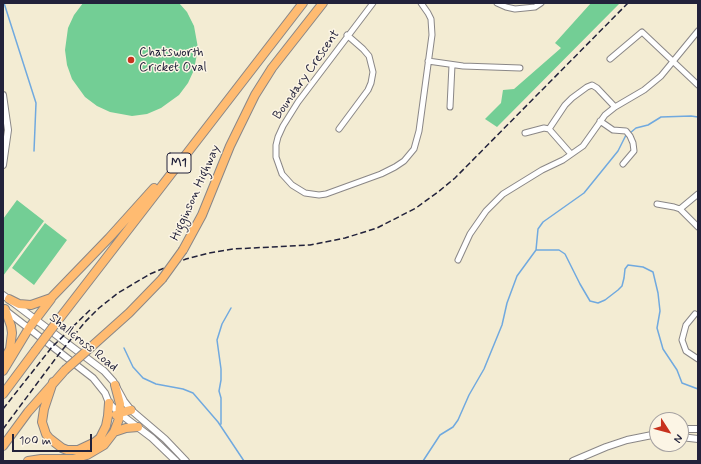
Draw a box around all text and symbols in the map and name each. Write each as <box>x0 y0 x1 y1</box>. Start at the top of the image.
street label: Boundary Crescent <box>270 27 344 123</box>
place label: Chatsworth Cricket Oval <box>139 45 207 76</box>
marker: Chatsworth Cricket Oval <box>126 55 136 65</box>
street label: Higginson Highway <box>168 143 224 243</box>
road number: M1 <box>167 153 191 173</box>
street label: Shallcross Road <box>45 311 121 375</box>
north arrow <box>649 412 689 452</box>
scale bar <box>14 426 94 452</box>
text: N <box>670 431 686 446</box>
text: 100 m <box>19 433 51 449</box>

